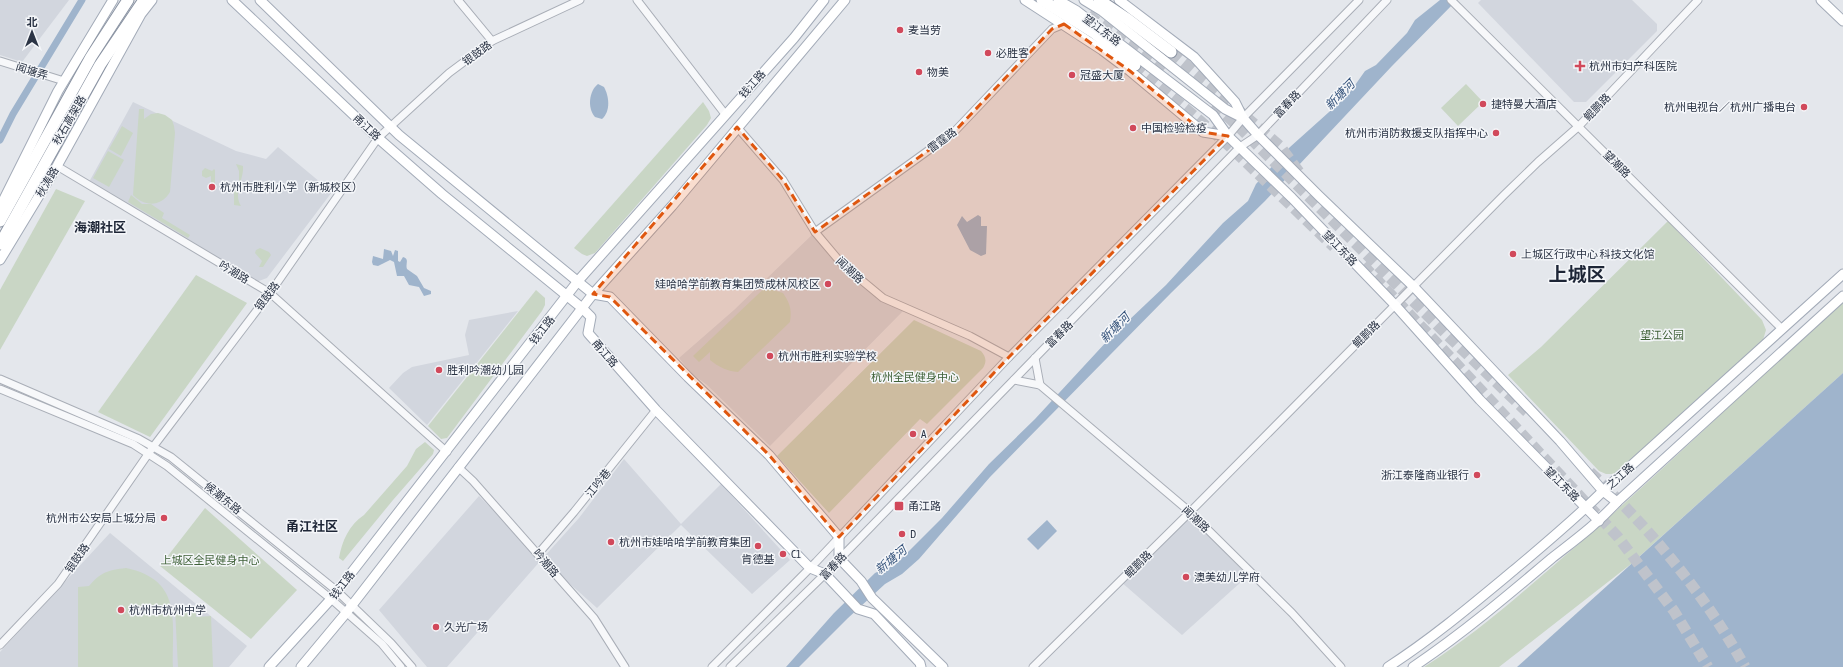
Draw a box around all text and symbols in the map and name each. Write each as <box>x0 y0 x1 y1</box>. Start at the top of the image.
north arrow <box>12 12 52 52</box>
street label: 望江东路 <box>1081 12 1123 48</box>
text: 北 <box>27 16 38 28</box>
place label: 麦当劳 <box>908 24 941 36</box>
marker: 麦当劳 <box>895 25 905 35</box>
street label: 银鼓路 <box>460 38 494 68</box>
place label: 必胜客 <box>996 47 1029 59</box>
marker: 必胜客 <box>983 48 993 58</box>
street label: 闻塘弄 <box>14 60 50 82</box>
marker: 杭州市妇产科医院 <box>1574 60 1586 72</box>
place label: 杭州市妇产科医院 <box>1589 60 1677 72</box>
place label: 物美 <box>927 66 949 78</box>
marker: 物美 <box>914 67 924 77</box>
street label: 钱江路 <box>737 68 767 100</box>
place label: 冠盛大厦 <box>1080 69 1124 81</box>
marker: 冠盛大厦 <box>1067 70 1077 80</box>
water label: 新塘河 <box>1322 76 1359 113</box>
street label: 富春路 <box>1271 88 1303 120</box>
street label: 鲲鹏路 <box>1581 91 1613 123</box>
street label: 秋石高架路 <box>50 93 88 147</box>
place label: 捷特曼大酒店 <box>1491 98 1557 110</box>
marker: 捷特曼大酒店 <box>1478 99 1488 109</box>
place label: 杭州电视台／杭州广播电台 <box>1664 101 1796 113</box>
marker: 杭州电视台／杭州广播电台 <box>1799 102 1809 112</box>
street label: 甬江路 <box>351 111 383 143</box>
place label: 中国检验检疫 <box>1141 122 1207 134</box>
marker: 中国检验检疫 <box>1128 123 1138 133</box>
street label: 雷霆路 <box>925 125 959 155</box>
place label: 杭州市消防救援支队指挥中心 <box>1345 127 1488 139</box>
marker: 杭州市消防救援支队指挥中心 <box>1491 128 1501 138</box>
street label: 望潮路 <box>1601 148 1633 180</box>
street label: 秋涛路 <box>33 165 61 199</box>
place label: 杭州市胜利小学（新城校区） <box>220 181 363 193</box>
marker: 杭州市胜利小学（新城校区） <box>207 182 217 192</box>
district label: 海潮社区 <box>74 220 126 235</box>
street label: 望江东路 <box>1320 228 1360 268</box>
place label: 上城区行政中心 科技文化馆 <box>1521 248 1655 260</box>
marker: 上城区行政中心 科技文化馆 <box>1508 249 1518 259</box>
street label: 闻潮路 <box>834 254 866 286</box>
street label: 吟潮路 <box>217 258 251 286</box>
district label: 上城区 <box>1548 263 1606 285</box>
place label: 娃哈哈学前教育集团赞成林风校区 <box>655 278 820 290</box>
street label: 银鼓路 <box>252 279 282 313</box>
marker: 娃哈哈学前教育集团赞成林风校区 <box>823 279 833 289</box>
water label: 新塘河 <box>1097 309 1134 346</box>
street label: 钱江路 <box>527 313 557 347</box>
street label: 富春路 <box>1043 318 1075 350</box>
street label: 鲲鹏路 <box>1350 318 1382 350</box>
park label: 望江公园 <box>1640 329 1684 341</box>
street label: 甬江路 <box>590 337 620 369</box>
place label: 杭州市胜利实验学校 <box>778 350 877 362</box>
marker: 杭州市胜利实验学校 <box>765 351 775 361</box>
place label: 胜利吟潮幼儿园 <box>447 364 524 376</box>
marker: 胜利吟潮幼儿园 <box>434 365 444 375</box>
park label: 杭州全民健身中心 <box>871 371 959 383</box>
place label: A <box>921 428 927 440</box>
marker: A <box>908 429 918 439</box>
street label: 之江路 <box>1604 461 1636 491</box>
street label: 望江东路 <box>1542 464 1582 504</box>
street label: 江吟巷 <box>583 466 613 500</box>
place label: 浙江泰隆商业银行 <box>1381 469 1469 481</box>
marker: 浙江泰隆商业银行 <box>1472 470 1482 480</box>
street label: 候潮东路 <box>202 479 244 517</box>
marker: 甬江路 <box>893 500 905 512</box>
place label: 甬江路 <box>908 500 941 512</box>
street label: 闻潮路 <box>1180 503 1212 535</box>
place label: 杭州市公安局上城分局 <box>46 512 156 524</box>
marker: 杭州市公安局上城分局 <box>159 513 169 523</box>
district label: 甬江社区 <box>286 519 338 534</box>
place label: D <box>910 528 916 540</box>
marker: D <box>897 529 907 539</box>
place label: 杭州市娃哈哈学前教育集团 <box>619 536 751 548</box>
marker: 杭州市娃哈哈学前教育集团 <box>606 537 616 547</box>
street label: 银鼓路 <box>63 541 91 575</box>
marker: 肯德基 <box>753 541 763 551</box>
water label: 新塘河 <box>873 542 911 577</box>
street label: 吟潮路 <box>531 547 561 579</box>
place label: C1 <box>791 548 801 560</box>
street label: 鲲鹏路 <box>1122 548 1154 580</box>
marker: C1 <box>778 549 788 559</box>
street label: 富春路 <box>817 550 849 582</box>
place label: 肯德基 <box>742 553 775 565</box>
park label: 上城区全民健身中心 <box>161 554 260 566</box>
street label: 钱江路 <box>327 568 357 602</box>
place label: 澳美幼儿学府 <box>1194 571 1260 583</box>
marker: 澳美幼儿学府 <box>1181 572 1191 582</box>
place label: 杭州市杭州中学 <box>129 604 206 616</box>
marker: 杭州市杭州中学 <box>116 605 126 615</box>
place label: 久光广场 <box>444 621 488 633</box>
marker: 久光广场 <box>431 622 441 632</box>

